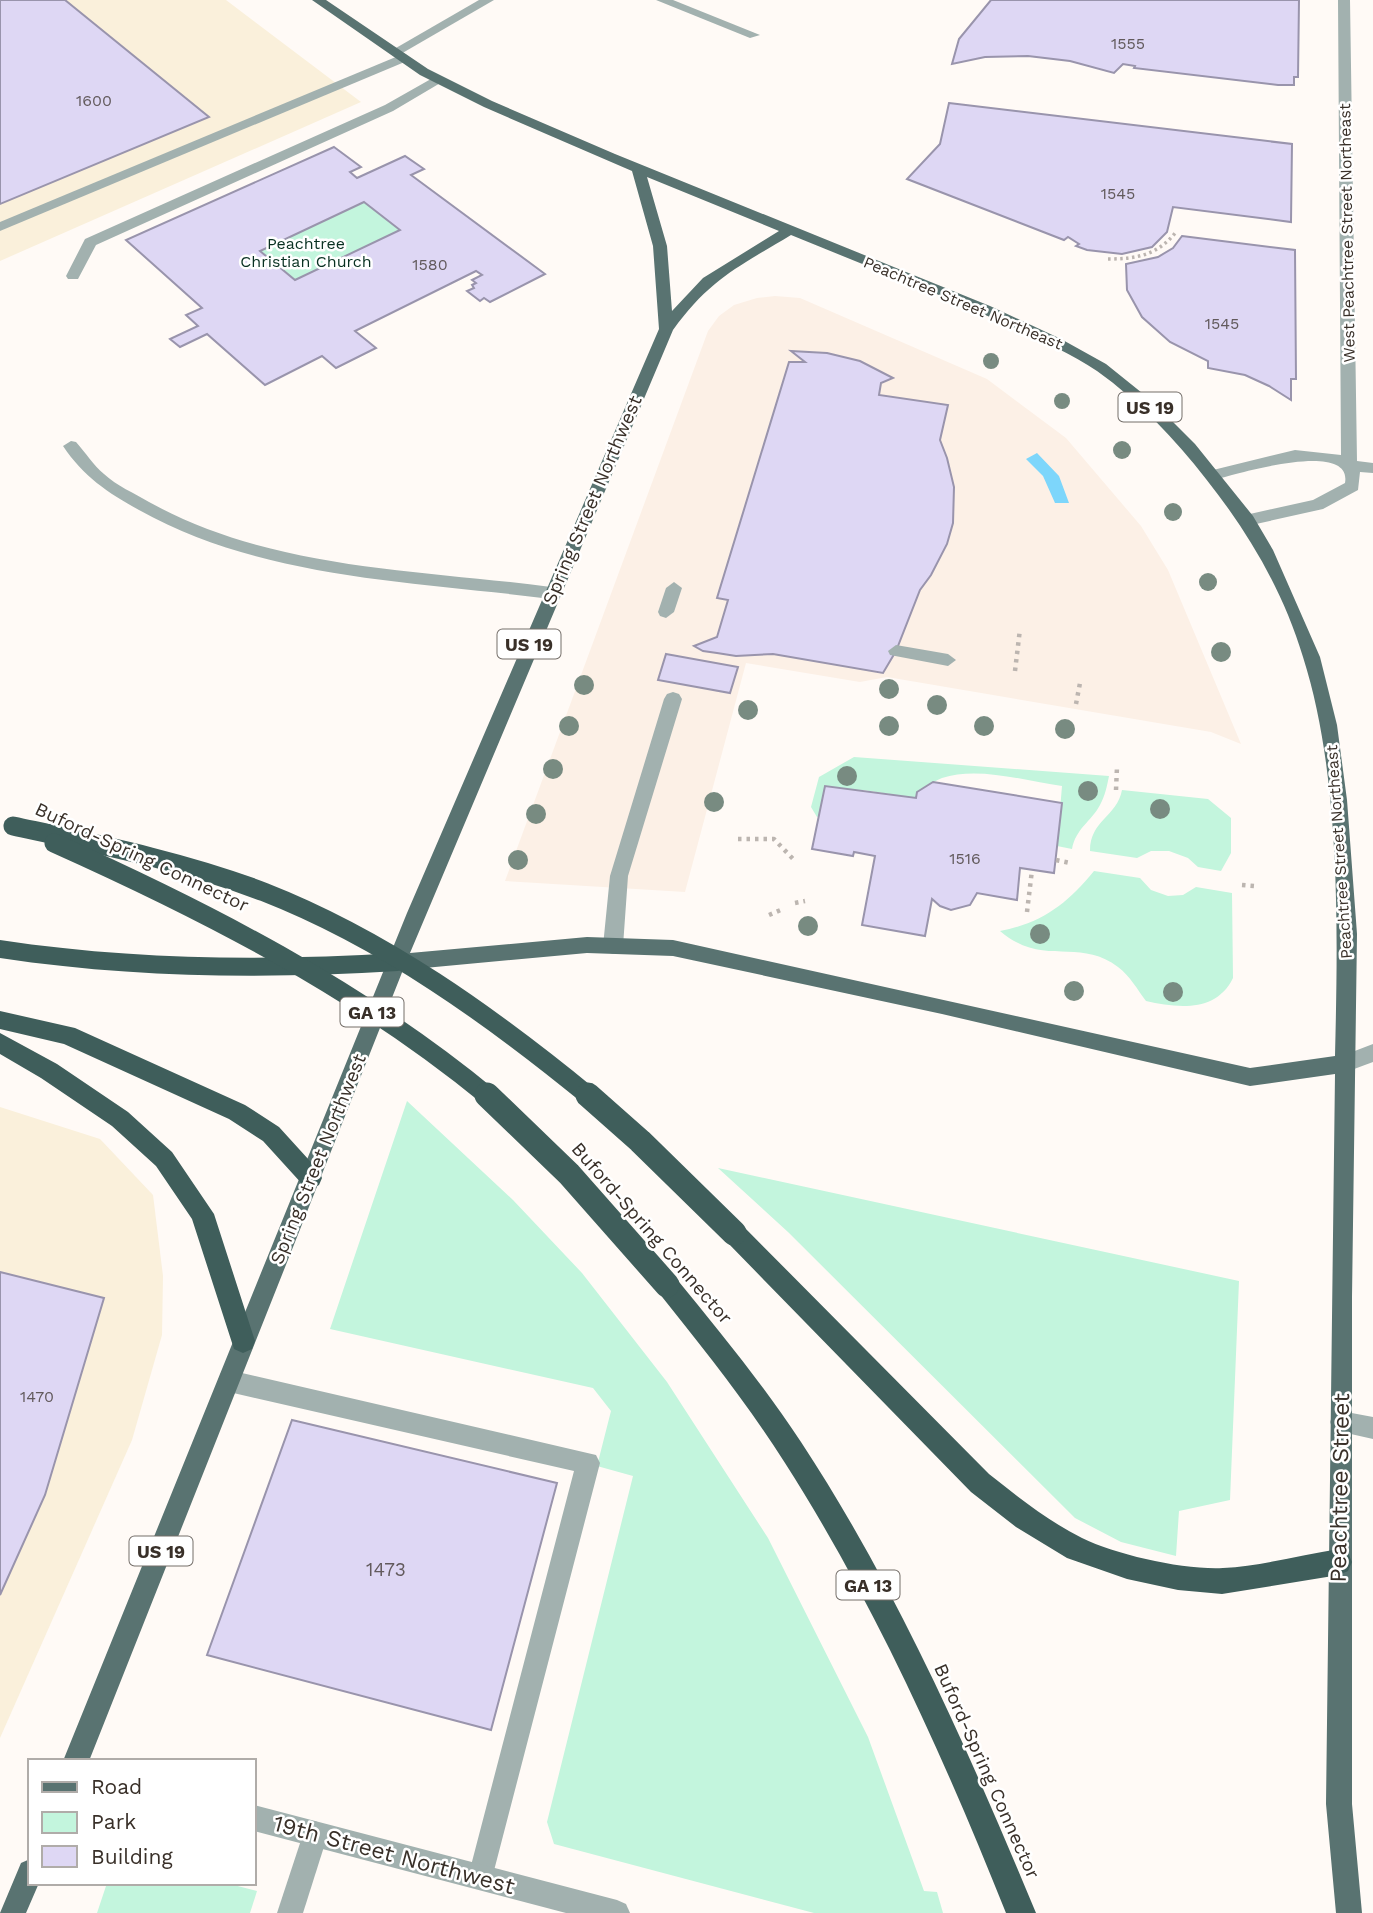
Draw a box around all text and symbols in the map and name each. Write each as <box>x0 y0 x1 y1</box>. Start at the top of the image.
house number: 1555 <box>1111 34 1145 53</box>
house number: 1600 <box>76 91 112 110</box>
street label: West Peachtree Street Northeast <box>1335 103 1359 363</box>
house number: 1545 <box>1101 184 1135 203</box>
park label: Peachtree Christian Church <box>240 234 372 271</box>
street label: Peachtree Street Northeast <box>861 252 1066 354</box>
house number: 1580 <box>412 255 448 274</box>
house number: 1545 <box>1205 314 1239 333</box>
street label: Spring Street Northwest <box>537 392 647 608</box>
road number: US 19 <box>1118 393 1182 422</box>
road number: US 19 <box>498 630 560 658</box>
street label: Peachtree Street Northeast <box>1322 744 1356 960</box>
street label: Buford-Spring Connector <box>31 797 253 917</box>
house number: 1516 <box>949 849 981 868</box>
road number: GA 13 <box>340 998 404 1027</box>
street label: Spring Street Northwest <box>265 1050 371 1268</box>
street label: Buford-Spring Connector <box>567 1137 737 1329</box>
house number: 1470 <box>20 1387 54 1406</box>
street label: Peachtree Street <box>1325 1393 1355 1583</box>
road number: US 19 <box>130 1536 192 1566</box>
house number: 1473 <box>366 1558 406 1581</box>
road number: GA 13 <box>836 1570 900 1600</box>
street label: Buford-Spring Connector <box>929 1660 1045 1882</box>
legend <box>28 1759 256 1885</box>
text: Road <box>91 1774 142 1799</box>
text: Park <box>91 1809 136 1834</box>
street label: 19th Street Northwest <box>270 1810 518 1900</box>
text: Building <box>91 1844 173 1869</box>

